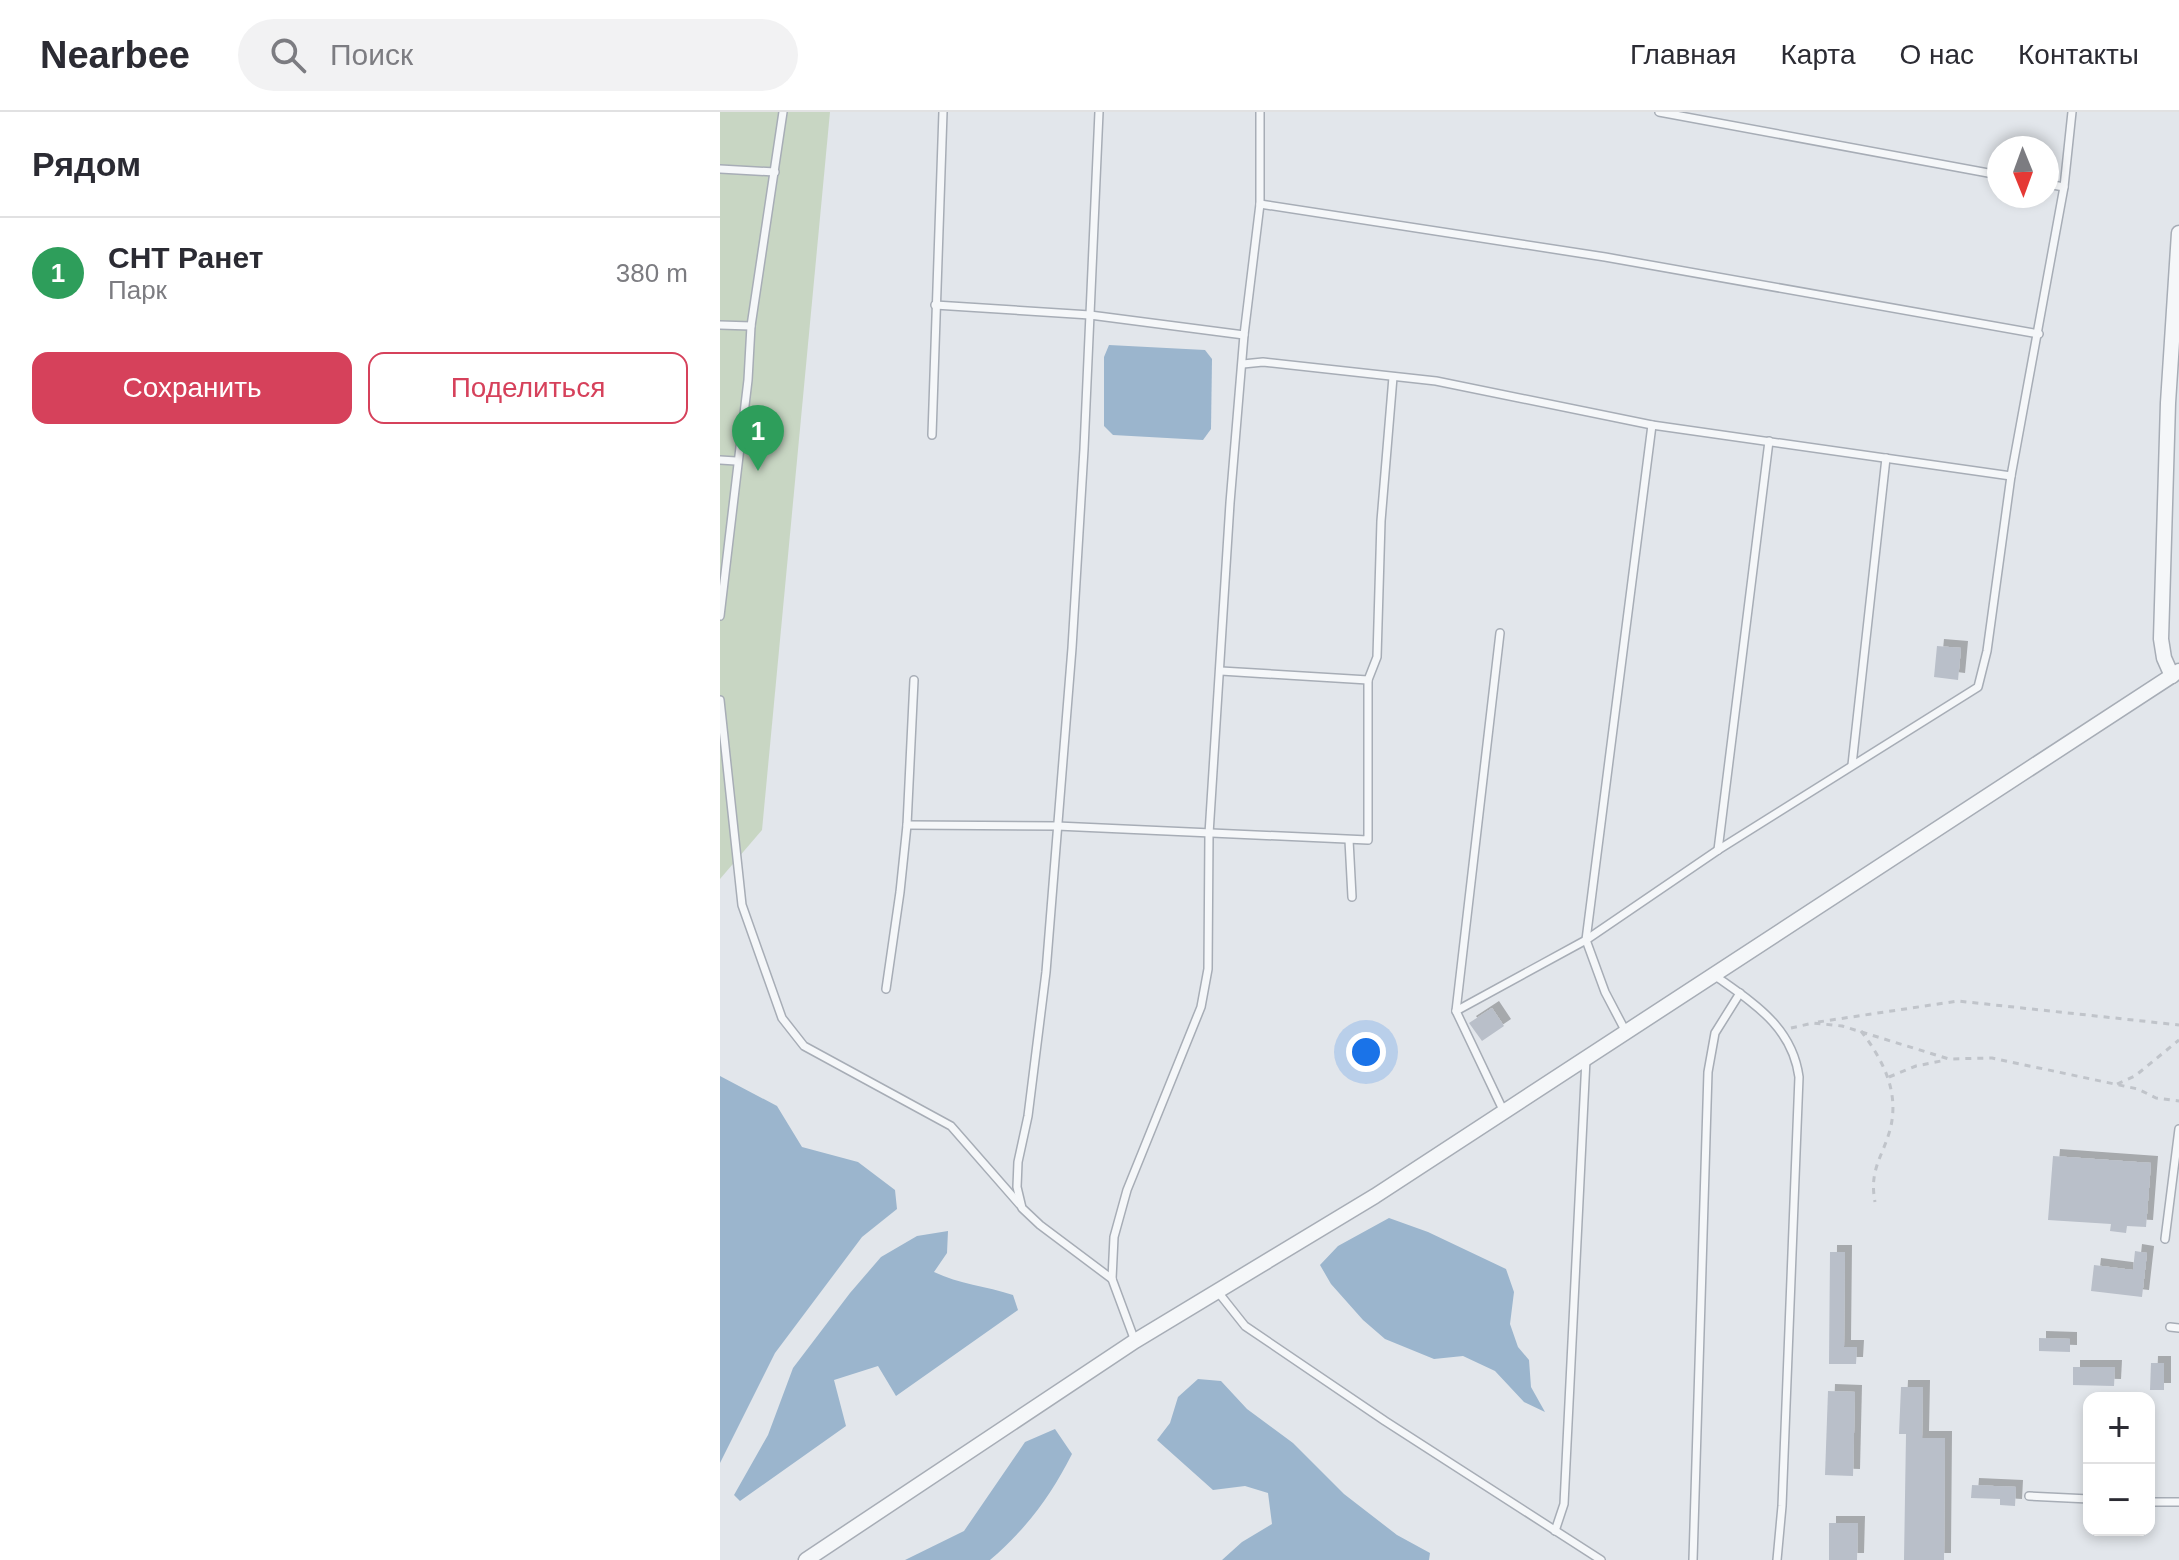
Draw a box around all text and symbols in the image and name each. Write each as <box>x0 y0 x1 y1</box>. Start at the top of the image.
search box <box>238 19 798 91</box>
icon: search <box>266 33 310 77</box>
text: Nearbee <box>40 34 190 76</box>
text: Поиск <box>330 38 413 71</box>
text: Главная <box>1630 39 1737 70</box>
text: Карта <box>1781 39 1855 70</box>
text: О нас <box>1899 39 1974 70</box>
text: Контакты <box>2018 39 2139 70</box>
north arrow <box>1987 136 2059 208</box>
text: Рядом <box>32 145 141 183</box>
text: СНТ Ранет <box>108 241 263 274</box>
text: 1 <box>51 258 65 288</box>
text: 380 m <box>616 258 688 288</box>
text: Парк <box>108 275 167 305</box>
button: Сохранить <box>32 352 352 424</box>
button: Поделиться <box>368 352 688 424</box>
pin: 1 <box>732 405 784 471</box>
your location <box>1346 1032 1386 1072</box>
map controls <box>2083 1392 2155 1536</box>
button: + <box>2083 1392 2155 1464</box>
button: − <box>2083 1464 2155 1536</box>

